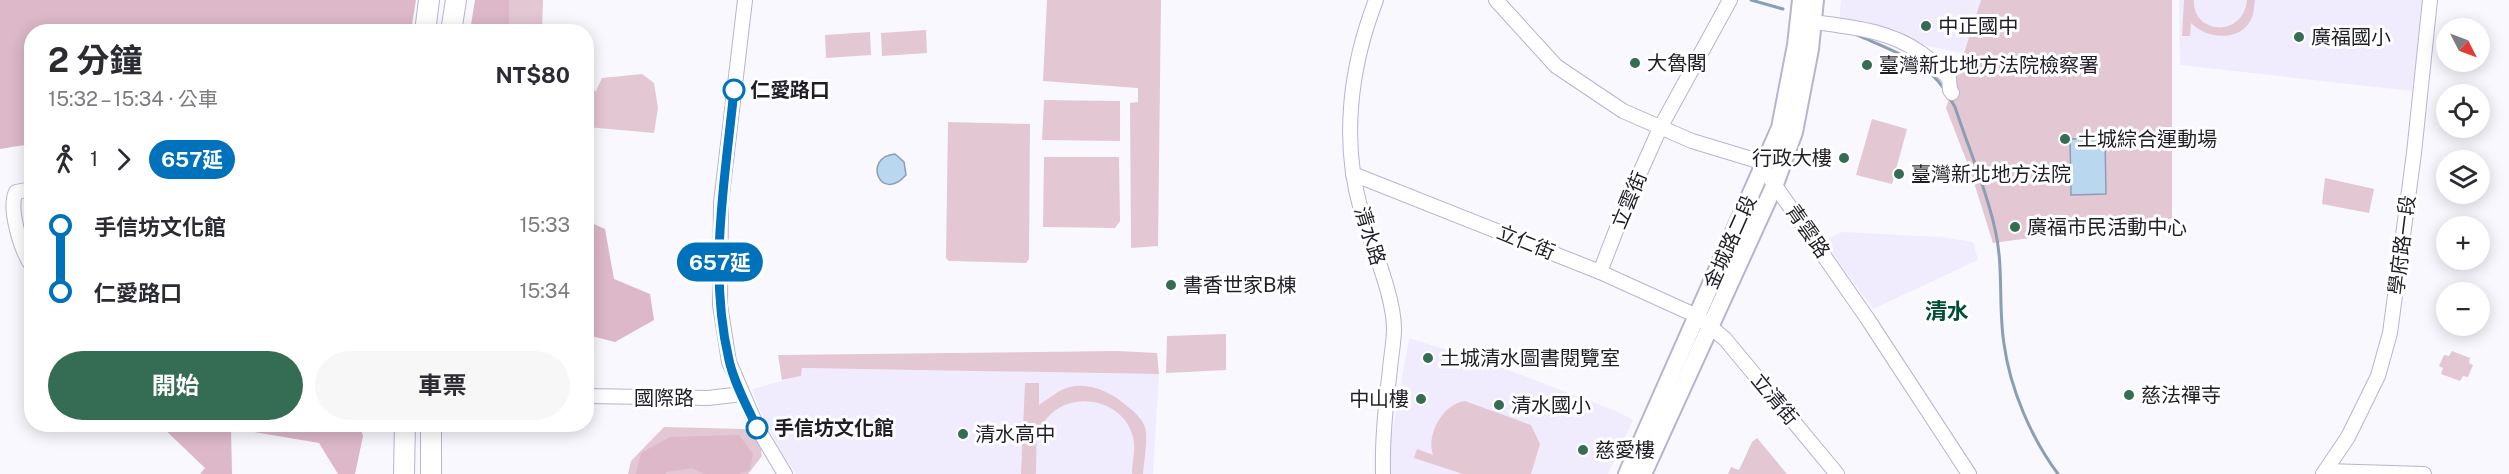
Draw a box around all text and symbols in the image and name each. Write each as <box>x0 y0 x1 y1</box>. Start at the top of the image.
place label: 中正國中 <box>1938 14 2018 38</box>
north arrow <box>2436 18 2490 72</box>
map controls <box>2436 18 2490 336</box>
marker: 中正國中 <box>1919 19 1933 33</box>
place label: 廣福國小 <box>2311 25 2391 49</box>
marker: 廣福國小 <box>2292 30 2306 44</box>
text: 2 分鐘 <box>48 41 142 79</box>
place label: 大魯閣 <box>1647 51 1707 75</box>
place label: 臺灣新北地方法院檢察署 <box>1879 53 2099 77</box>
marker: 大魯閣 <box>1628 56 1642 70</box>
marker: 臺灣新北地方法院檢察署 <box>1860 58 1874 72</box>
text: NT$80 <box>495 62 570 88</box>
place label: 仁愛路口 <box>750 78 830 102</box>
marker: 仁愛路口 <box>723 79 745 101</box>
button: locate <box>2436 84 2490 138</box>
text: 15:32 – 15:34 · 公車 <box>48 87 218 111</box>
place label: 土城綜合運動場 <box>2077 127 2217 151</box>
marker: 土城綜合運動場 <box>2058 132 2072 146</box>
icon: walk <box>48 143 81 176</box>
icon: forward <box>107 143 140 176</box>
place label: 行政大樓 <box>1752 146 1832 170</box>
text: 1 <box>90 147 98 171</box>
text: 657延 <box>161 147 223 172</box>
button: layers <box>2436 150 2490 204</box>
marker: 行政大樓 <box>1837 151 1851 165</box>
place label: 臺灣新北地方法院 <box>1911 162 2071 186</box>
marker: 臺灣新北地方法院 <box>1892 167 1906 181</box>
street label: 立雲街 <box>1606 168 1652 232</box>
street label: 金城路二段 <box>1699 191 1761 293</box>
street label: 學府路一段 <box>2384 194 2420 296</box>
street label: 青雲路 <box>1781 200 1835 262</box>
street label: 清水路 <box>1350 204 1390 268</box>
text: 15:33 <box>519 213 570 237</box>
text: 手信坊文化館 <box>94 214 226 240</box>
place label: 廣福市民活動中心 <box>2027 215 2187 239</box>
button: + <box>2436 216 2490 270</box>
street label: 立仁街 <box>1494 220 1558 264</box>
marker: 廣福市民活動中心 <box>2008 220 2022 234</box>
line badge: 657延 <box>678 242 762 282</box>
text: 657延 <box>689 250 751 275</box>
place label: 書香世家B棟 <box>1183 273 1296 297</box>
marker: 書香世家B棟 <box>1164 278 1178 292</box>
text: 15:34 <box>519 279 570 303</box>
text: 仁愛路口 <box>94 280 182 306</box>
button: − <box>2436 282 2490 336</box>
district label: 清水 <box>1925 298 1969 324</box>
place label: 土城清水圖書閱覽室 <box>1440 346 1620 370</box>
button: 開始 <box>48 351 303 420</box>
button: 車票 <box>315 351 570 420</box>
marker: 土城清水圖書閱覽室 <box>1421 351 1435 365</box>
street label: 立清街 <box>1747 368 1803 430</box>
place label: 慈法禪寺 <box>2141 383 2221 407</box>
street label: 國際路 <box>634 386 694 410</box>
place label: 中山樓 <box>1349 387 1409 411</box>
marker: 慈法禪寺 <box>2122 388 2136 402</box>
marker: 中山樓 <box>1414 392 1428 406</box>
place label: 清水國小 <box>1511 393 1591 417</box>
marker: 清水國小 <box>1492 398 1506 412</box>
place label: 手信坊文化館 <box>774 416 894 440</box>
marker: 手信坊文化館 <box>746 417 768 439</box>
place label: 清水高中 <box>975 422 1055 446</box>
marker: 清水高中 <box>956 427 970 441</box>
place label: 慈愛樓 <box>1595 438 1655 462</box>
marker: 慈愛樓 <box>1576 443 1590 457</box>

